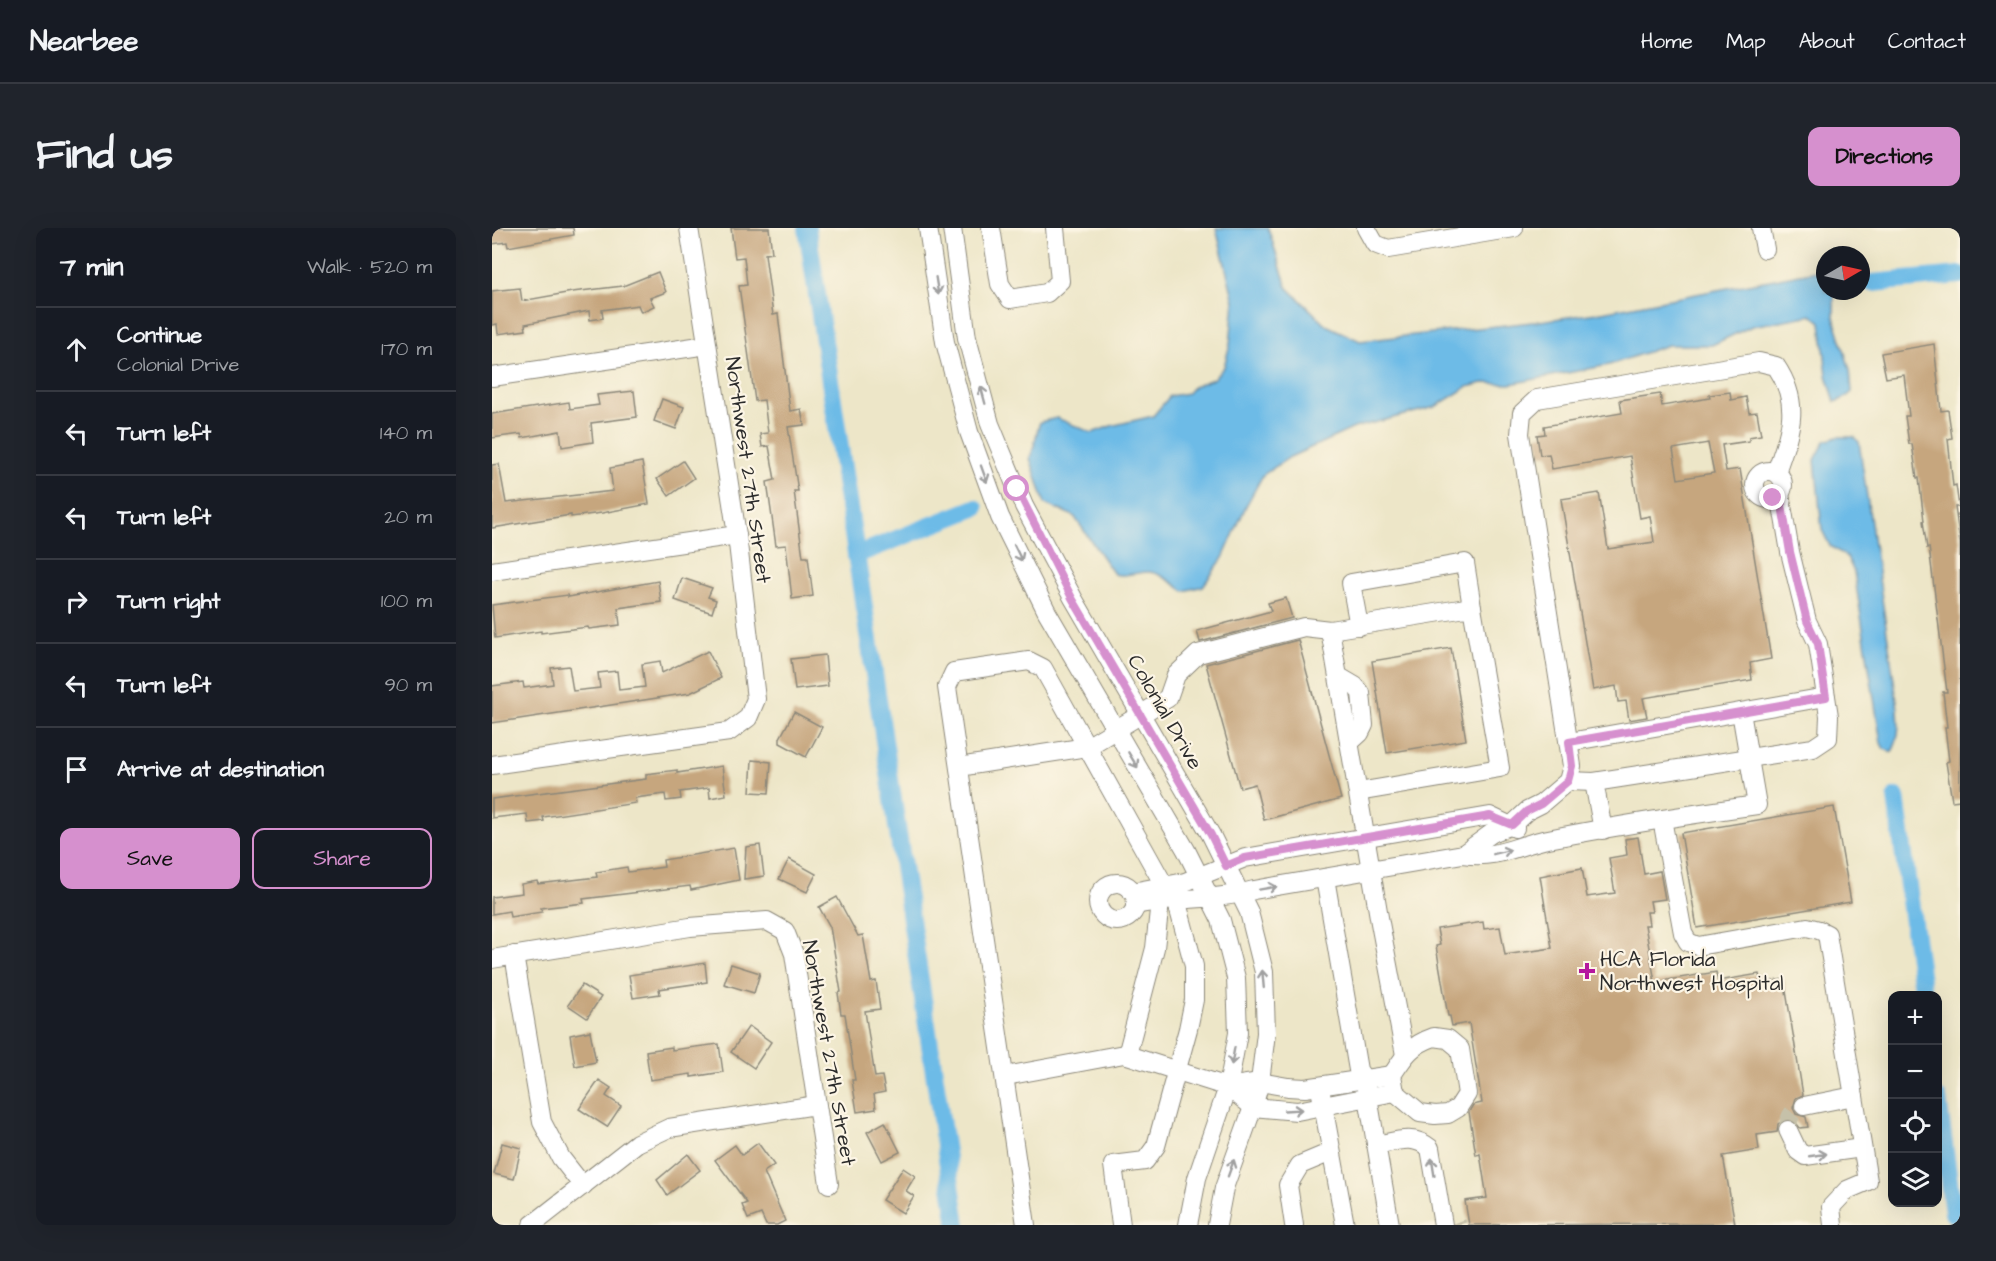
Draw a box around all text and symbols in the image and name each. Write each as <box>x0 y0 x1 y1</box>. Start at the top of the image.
text: Nearbee <box>30 22 138 61</box>
text: Home <box>1641 27 1693 56</box>
text: Map <box>1726 27 1766 56</box>
text: About <box>1799 27 1855 56</box>
text: Contact <box>1888 27 1966 56</box>
text: Find us <box>36 127 173 185</box>
button: Directions <box>1808 127 1960 186</box>
north arrow <box>1816 246 1870 300</box>
text: 7 min <box>60 249 124 285</box>
text: Walk · 520 m <box>307 253 432 281</box>
one-way arrow <box>931 275 942 295</box>
text: Continue <box>117 320 202 351</box>
icon: ahead <box>60 333 93 366</box>
text: 170 m <box>381 335 432 363</box>
text: Colonial Drive <box>117 351 239 379</box>
street label: Northwest 27th Street <box>718 355 778 586</box>
one-way arrow <box>976 386 988 405</box>
icon: left <box>60 417 93 450</box>
text: Turn left <box>117 418 211 449</box>
text: 140 m <box>380 419 432 447</box>
one-way arrow <box>980 465 991 483</box>
route start <box>1003 475 1029 501</box>
route end <box>1759 484 1785 510</box>
icon: left <box>60 501 93 534</box>
text: Turn left <box>117 502 211 533</box>
text: 20 m <box>384 503 432 531</box>
one-way arrow <box>1012 543 1024 561</box>
icon: right <box>60 585 93 618</box>
text: Turn right <box>117 586 220 617</box>
text: 100 m <box>381 587 432 615</box>
street label: Colonial Drive <box>1120 649 1210 775</box>
icon: left <box>60 669 93 702</box>
text: Turn left <box>117 670 211 701</box>
text: 90 m <box>384 671 432 699</box>
one-way arrow <box>1127 751 1139 768</box>
icon: arrive <box>60 753 93 786</box>
text: Arrive at destination <box>117 754 324 785</box>
button: Save <box>60 828 240 889</box>
button: Share <box>252 828 432 889</box>
one-way arrow <box>1492 846 1511 858</box>
one-way arrow <box>1258 882 1277 893</box>
street label: Northwest 27th Street <box>795 938 863 1168</box>
place label: HCA Florida Northwest Hospital <box>1600 945 1784 999</box>
marker: HCA Florida Northwest Hospital <box>1578 962 1596 980</box>
one-way arrow <box>1257 969 1268 989</box>
map controls <box>1888 991 1942 1207</box>
button: + <box>1888 991 1942 1045</box>
one-way arrow <box>1228 1045 1239 1065</box>
button: − <box>1888 1045 1942 1099</box>
button: locate <box>1888 1099 1942 1153</box>
one-way arrow <box>1283 1105 1302 1116</box>
one-way arrow <box>1807 1149 1827 1160</box>
button: layers <box>1888 1153 1942 1207</box>
one-way arrow <box>1428 1158 1439 1178</box>
one-way arrow <box>1226 1160 1237 1178</box>

